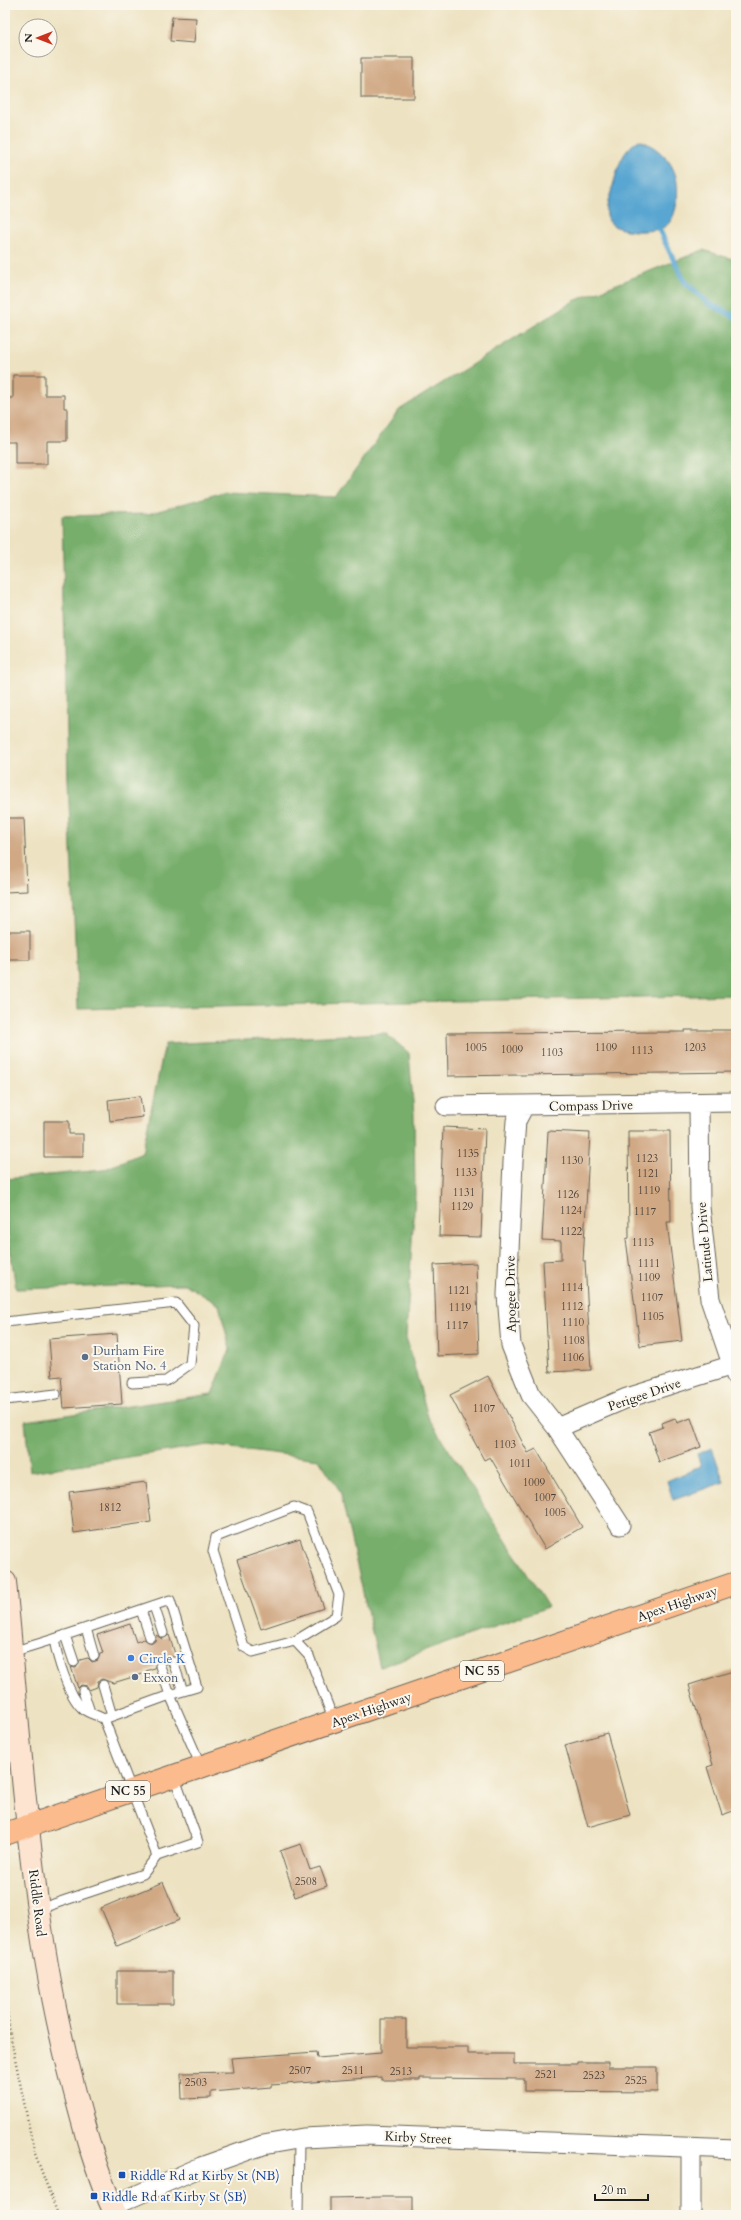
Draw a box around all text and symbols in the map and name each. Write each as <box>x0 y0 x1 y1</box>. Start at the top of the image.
north arrow <box>18 18 58 58</box>
text: N <box>21 33 36 43</box>
house number: 1005 <box>465 1040 487 1055</box>
house number: 1109 <box>595 1040 618 1055</box>
house number: 1203 <box>684 1040 707 1055</box>
house number: 1009 <box>501 1042 524 1057</box>
house number: 1113 <box>631 1043 654 1058</box>
house number: 1103 <box>541 1045 564 1060</box>
street label: Compass Drive <box>549 1096 633 1116</box>
house number: 1135 <box>457 1146 479 1161</box>
house number: 1123 <box>636 1151 659 1166</box>
house number: 1130 <box>561 1153 584 1168</box>
house number: 1133 <box>455 1165 478 1180</box>
house number: 1121 <box>637 1166 659 1181</box>
house number: 1119 <box>638 1183 661 1198</box>
house number: 1131 <box>453 1185 475 1200</box>
house number: 1126 <box>557 1187 580 1202</box>
house number: 1129 <box>451 1199 474 1214</box>
street label: Latitude Drive <box>693 1201 717 1283</box>
house number: 1124 <box>560 1203 583 1218</box>
house number: 1117 <box>634 1204 657 1219</box>
house number: 1122 <box>560 1224 583 1239</box>
house number: 1113 <box>632 1235 655 1250</box>
street label: Apogee Drive <box>501 1255 521 1333</box>
house number: 1111 <box>638 1256 660 1271</box>
house number: 1109 <box>638 1270 661 1285</box>
house number: 1114 <box>561 1280 584 1295</box>
house number: 1121 <box>448 1283 470 1298</box>
house number: 1107 <box>641 1290 664 1305</box>
house number: 1112 <box>561 1299 584 1314</box>
house number: 1119 <box>449 1300 472 1315</box>
house number: 1105 <box>642 1309 664 1324</box>
house number: 1110 <box>562 1315 585 1330</box>
house number: 1117 <box>446 1318 469 1333</box>
house number: 1108 <box>563 1333 585 1348</box>
place label: Durham Fire Station No. 4 <box>93 1342 167 1375</box>
house number: 1106 <box>562 1350 585 1365</box>
marker: Durham Fire Station No. 4 <box>80 1352 90 1362</box>
street label: Perigee Drive <box>605 1374 683 1416</box>
house number: 1107 <box>473 1401 496 1416</box>
house number: 1103 <box>494 1437 517 1452</box>
house number: 1011 <box>509 1456 531 1471</box>
house number: 1009 <box>523 1475 546 1490</box>
house number: 1007 <box>534 1490 557 1505</box>
house number: 1812 <box>99 1500 122 1515</box>
house number: 1005 <box>544 1505 566 1520</box>
street label: Apex Highway <box>635 1582 720 1626</box>
place label: Circle K <box>139 1650 186 1668</box>
marker: Circle K <box>126 1653 136 1663</box>
road number: NC 55 <box>460 1661 504 1681</box>
place label: Exxon <box>143 1669 179 1687</box>
marker: Exxon <box>130 1672 140 1682</box>
street label: Apex Highway <box>329 1688 414 1732</box>
road number: NC 55 <box>106 1781 150 1801</box>
street label: Riddle Road <box>24 1868 50 1938</box>
house number: 2508 <box>295 1874 317 1889</box>
house number: 2507 <box>289 2063 312 2078</box>
house number: 2511 <box>342 2063 364 2078</box>
house number: 2513 <box>390 2064 413 2079</box>
house number: 2521 <box>535 2067 557 2082</box>
house number: 2523 <box>583 2068 606 2083</box>
house number: 2525 <box>625 2073 647 2088</box>
house number: 2503 <box>185 2075 208 2090</box>
street label: Kirby Street <box>384 2127 452 2149</box>
place label: Riddle Rd at Kirby St (NB) <box>130 2167 280 2185</box>
marker: Riddle Rd at Kirby St (NB) <box>117 2170 127 2180</box>
scale bar <box>595 2176 648 2202</box>
text: 20 m <box>601 2182 628 2198</box>
place label: Riddle Rd at Kirby St (SB) <box>102 2188 247 2206</box>
marker: Riddle Rd at Kirby St (SB) <box>89 2191 99 2201</box>

